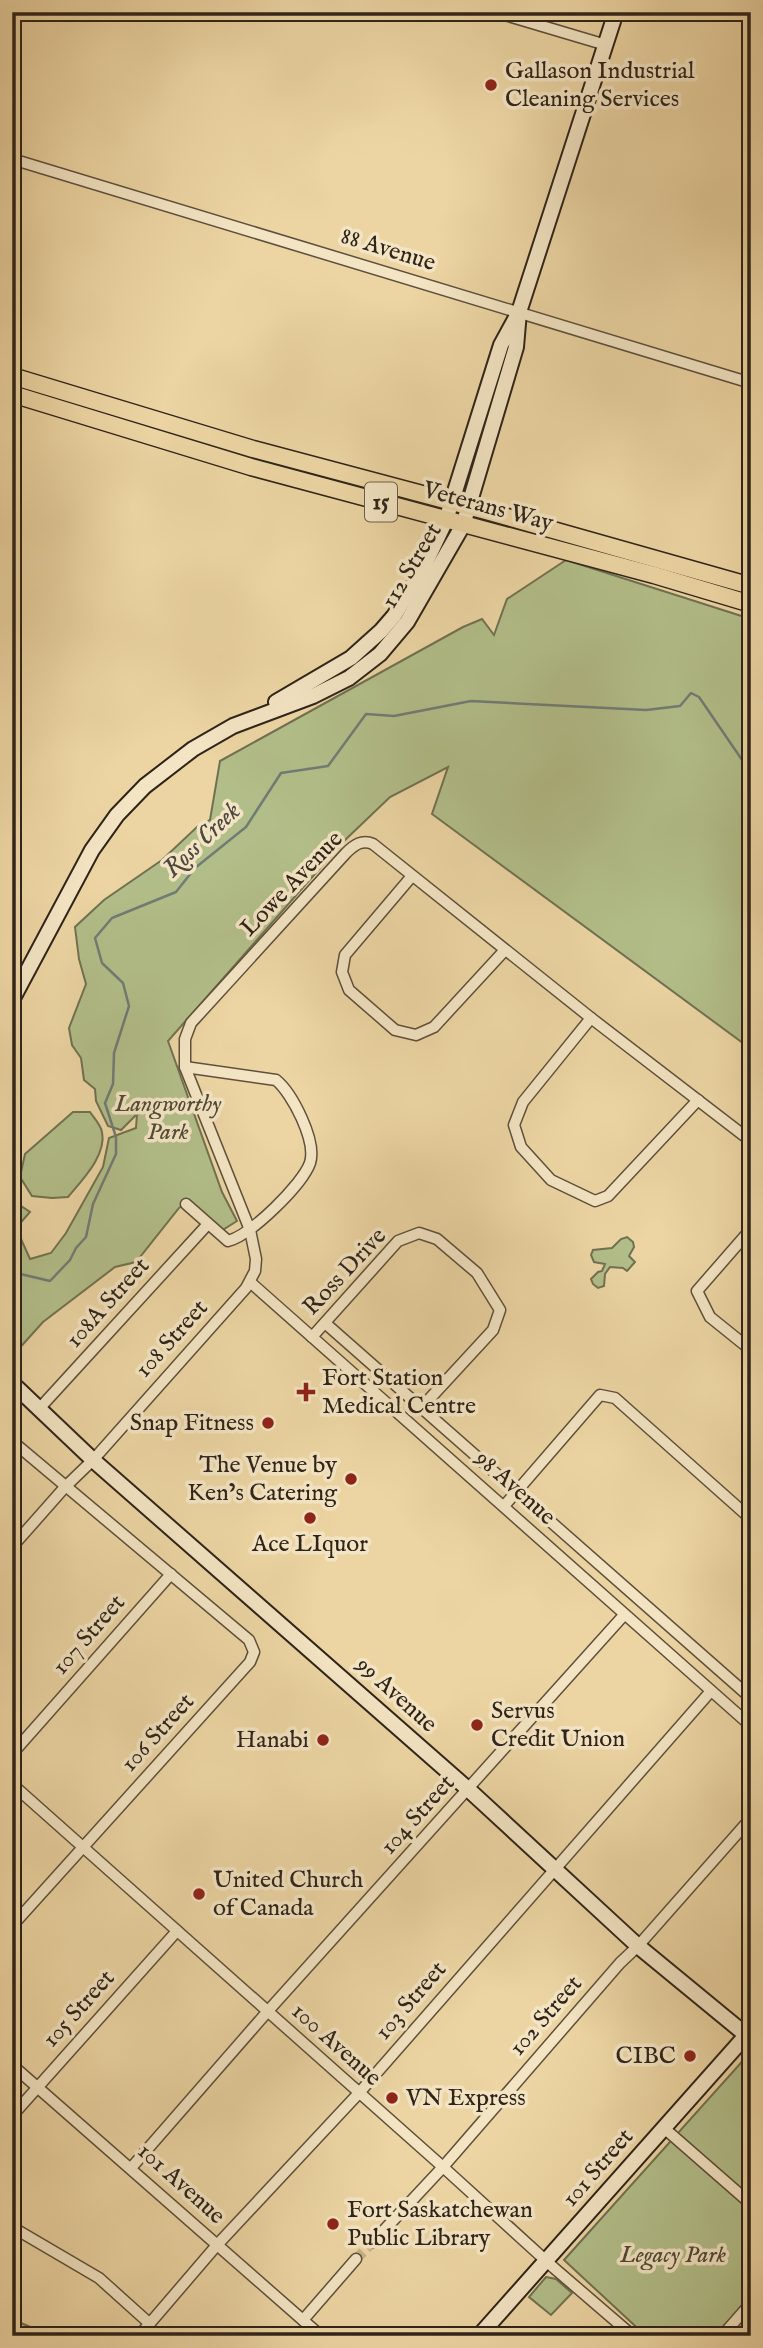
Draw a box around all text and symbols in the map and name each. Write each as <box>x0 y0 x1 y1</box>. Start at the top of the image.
place label: Gallason Industrial Cleaning Services <box>505 56 695 115</box>
marker: Gallason Industrial Cleaning Services <box>483 77 499 93</box>
street label: 88 Avenue <box>337 221 439 279</box>
street label: Veterans Way <box>418 474 557 539</box>
road number: 15 <box>365 482 397 522</box>
street label: 112 Street <box>375 518 449 614</box>
water label: Ross Creek <box>156 795 248 885</box>
street label: Lowe Avenue <box>234 825 350 943</box>
park label: Langworthy Park <box>114 1089 222 1148</box>
street label: Ross Drive <box>296 1222 394 1322</box>
street label: 108A Street <box>59 1251 157 1355</box>
street label: 108 Street <box>129 1293 215 1385</box>
place label: Fort Station Medical Centre <box>322 1363 476 1422</box>
marker: Fort Station Medical Centre <box>296 1382 316 1402</box>
place label: Snap Fitness <box>130 1408 254 1439</box>
marker: Snap Fitness <box>260 1415 276 1431</box>
street label: 98 Avenue <box>467 1443 562 1532</box>
place label: The Venue by Ken’s Catering <box>188 1450 338 1509</box>
marker: The Venue by Ken’s Catering <box>343 1471 359 1487</box>
marker: Ace LIquor <box>302 1510 318 1526</box>
place label: Ace LIquor <box>251 1529 368 1560</box>
street label: 107 Street <box>46 1588 132 1682</box>
street label: 99 Avenue <box>348 1650 443 1740</box>
street label: 106 Street <box>114 1687 202 1779</box>
place label: Servus Credit Union <box>491 1696 625 1755</box>
marker: Servus Credit Union <box>469 1717 485 1733</box>
place label: Hanabi <box>236 1725 309 1756</box>
marker: Hanabi <box>315 1732 331 1748</box>
street label: 104 Street <box>374 1768 462 1862</box>
place label: United Church of Canada <box>213 1865 363 1924</box>
marker: United Church of Canada <box>191 1886 207 1902</box>
street label: 103 Street <box>368 1955 454 2047</box>
street label: 105 Street <box>36 1964 122 2054</box>
street label: 102 Street <box>503 1969 589 2063</box>
street label: 100 Avenue <box>284 1996 388 2094</box>
place label: CIBC <box>615 2041 676 2072</box>
marker: CIBC <box>682 2048 698 2064</box>
place label: VN Express <box>405 2083 526 2114</box>
marker: VN Express <box>384 2090 400 2106</box>
street label: 101 Street <box>555 2122 641 2214</box>
street label: 101 Avenue <box>131 2136 231 2232</box>
place label: Fort Saskatchewan Public Library <box>347 2195 533 2254</box>
marker: Fort Saskatchewan Public Library <box>325 2216 341 2232</box>
park label: Legacy Park <box>619 2240 726 2271</box>

